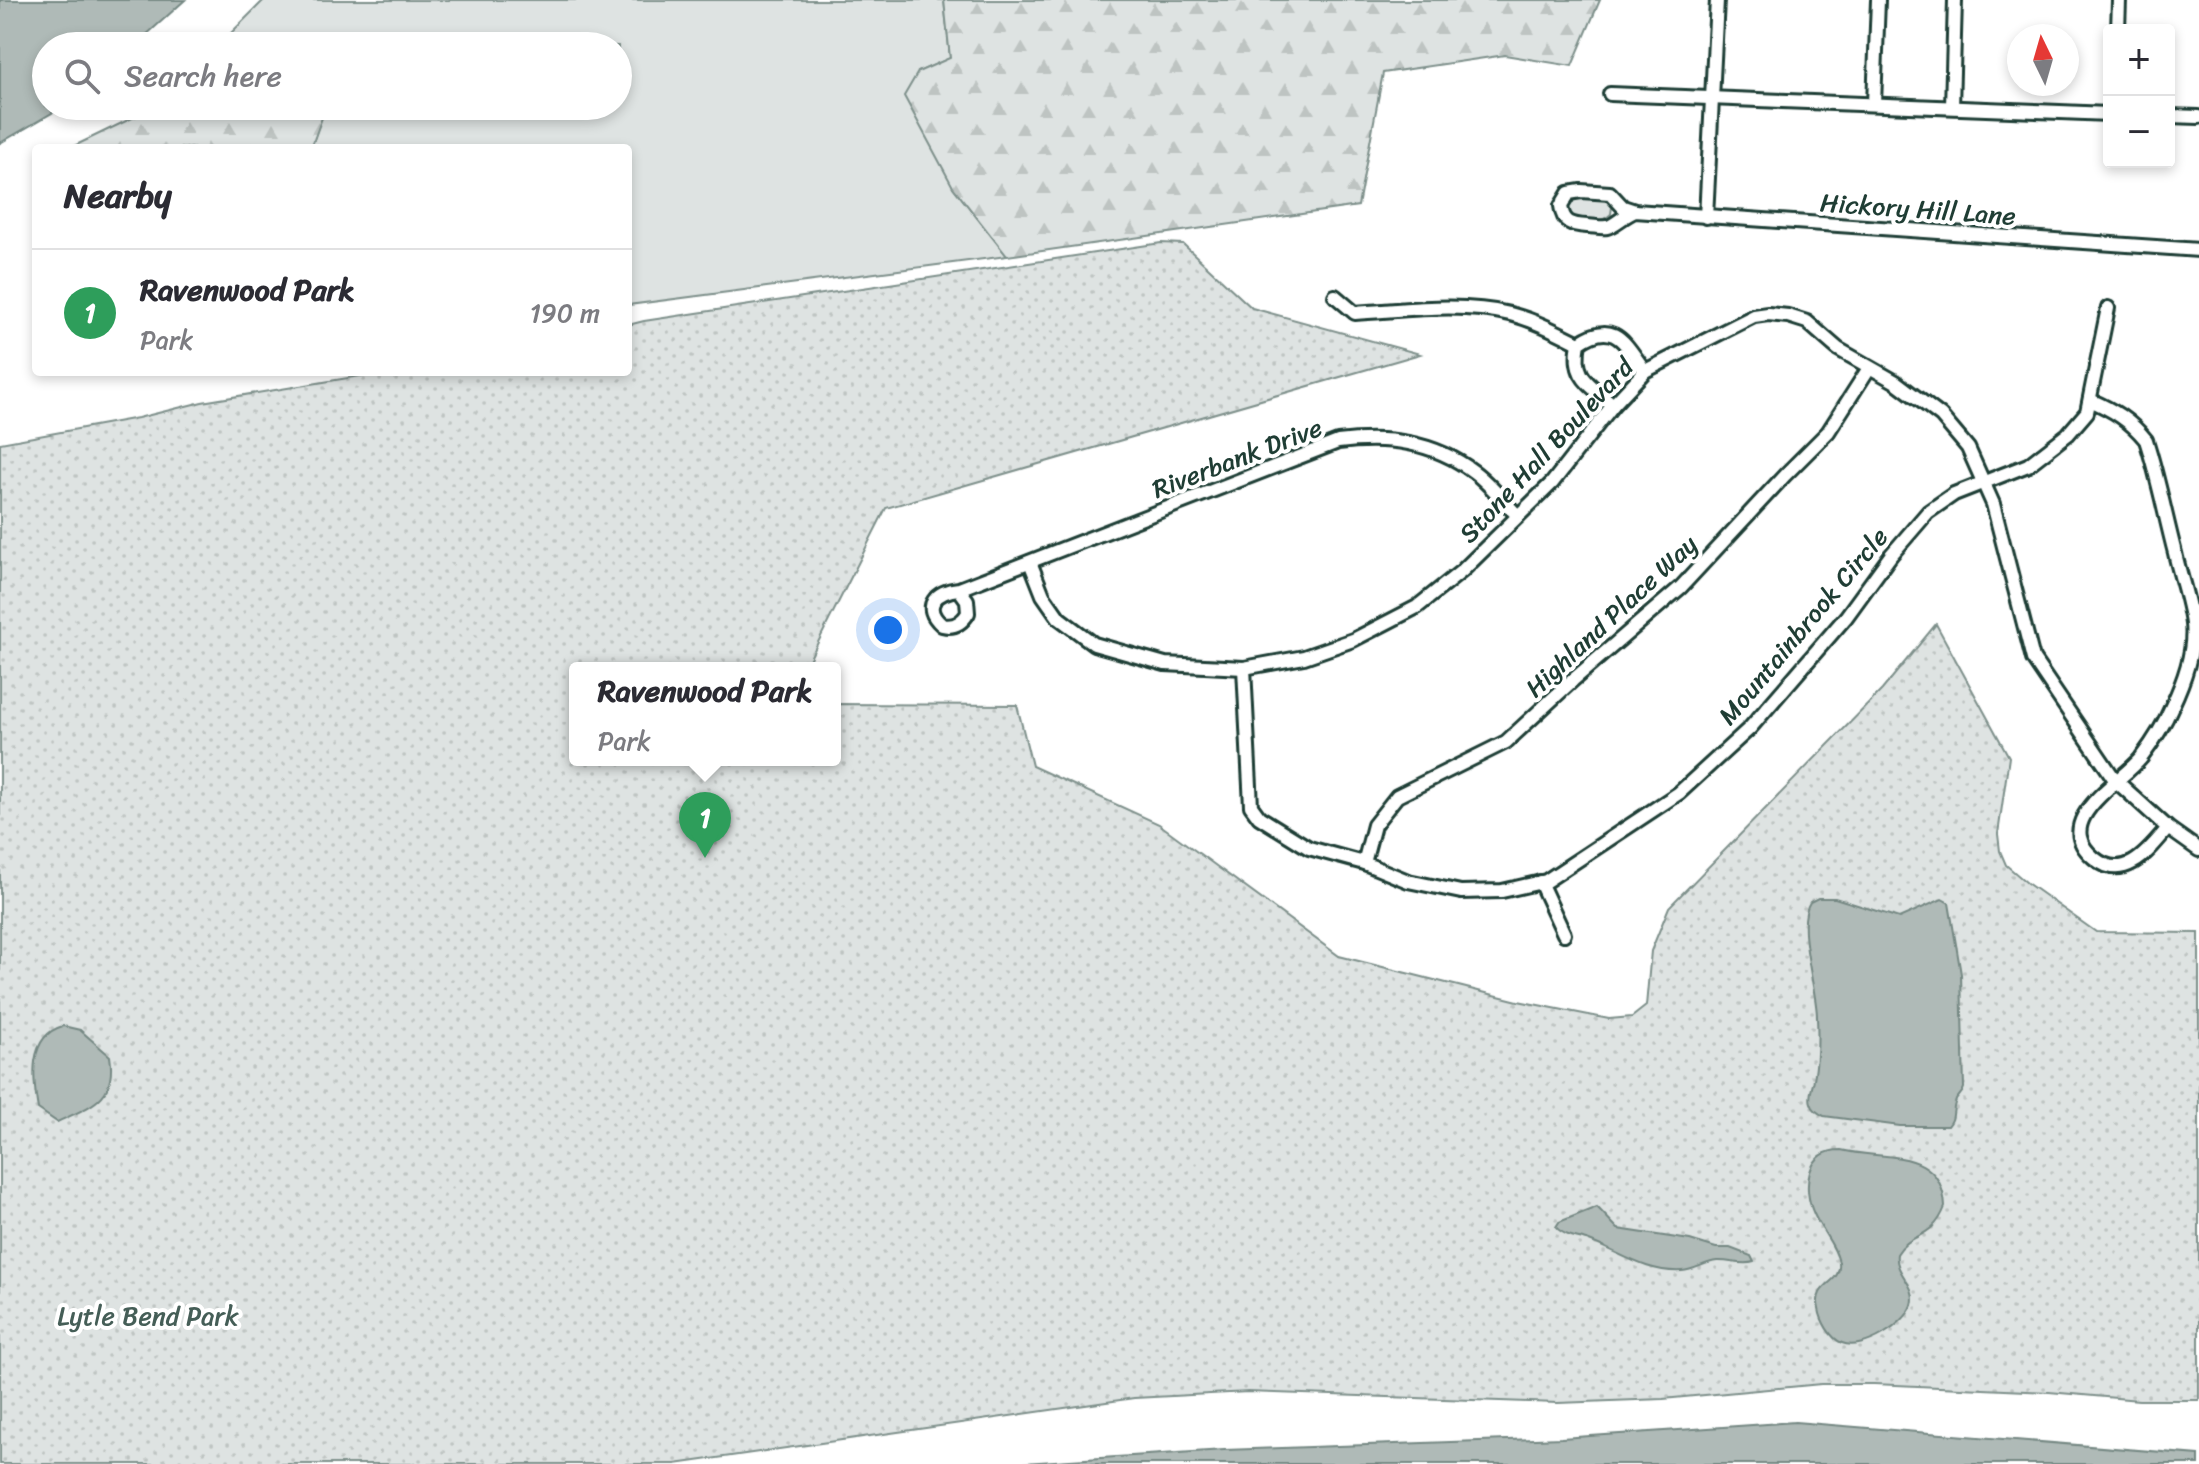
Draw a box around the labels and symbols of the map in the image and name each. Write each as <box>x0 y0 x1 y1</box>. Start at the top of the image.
north arrow <box>2007 24 2079 96</box>
street label: Hickory Hill Lane <box>1819 179 2017 239</box>
street label: Stone Hall Boulevard <box>1447 344 1647 554</box>
street label: Riverbank Drive <box>1145 404 1329 512</box>
street label: Mountainbrook Circle <box>1706 516 1900 736</box>
street label: Highland Place Way <box>1514 523 1709 709</box>
your location <box>868 610 908 650</box>
pin: 1 <box>679 792 731 858</box>
park label: Lytle Bend Park <box>57 1293 239 1339</box>

